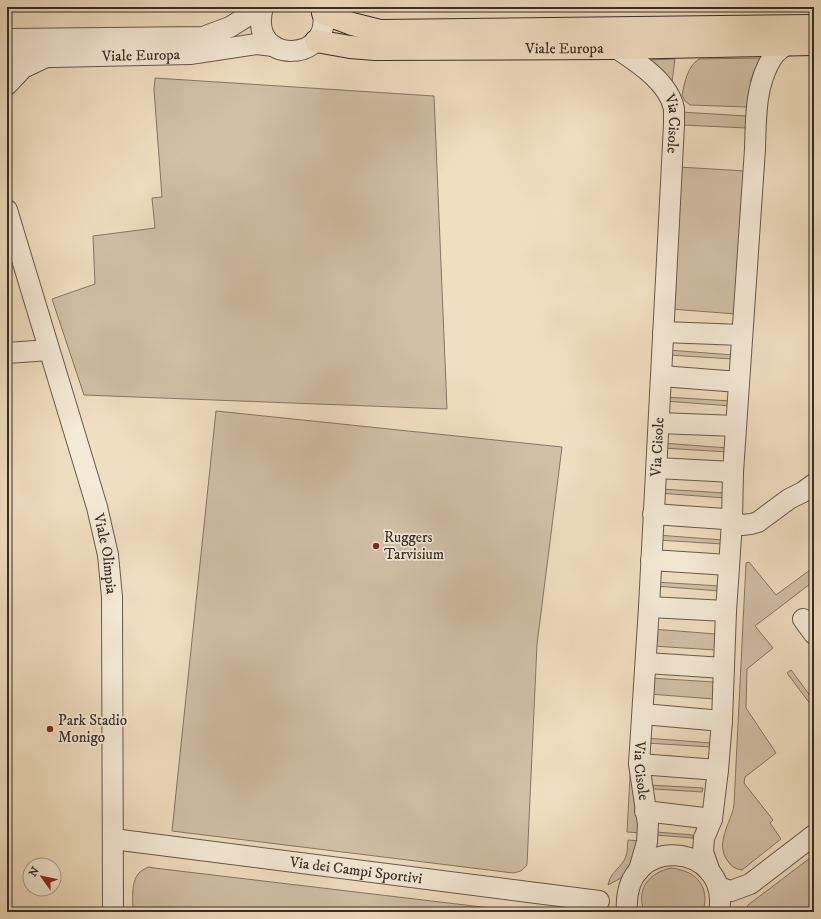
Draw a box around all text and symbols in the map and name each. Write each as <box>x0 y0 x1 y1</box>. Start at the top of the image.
street label: Viale Europa <box>524 39 604 58</box>
street label: Viale Europa <box>101 45 181 66</box>
street label: Via Cisole <box>659 90 683 154</box>
street label: Via Cisole <box>646 417 669 478</box>
street label: Viale Olimpia <box>89 511 121 596</box>
place label: Ruggers Tarvisium <box>384 528 444 564</box>
marker: Ruggers Tarvisium <box>371 541 381 551</box>
place label: Park Stadio Monigo <box>58 711 127 747</box>
marker: Park Stadio Monigo <box>45 724 55 734</box>
street label: Via Cisole <box>629 739 653 802</box>
street label: Via dei Campi Sportivi <box>288 853 423 888</box>
north arrow <box>22 857 62 897</box>
text: N <box>26 864 43 880</box>

